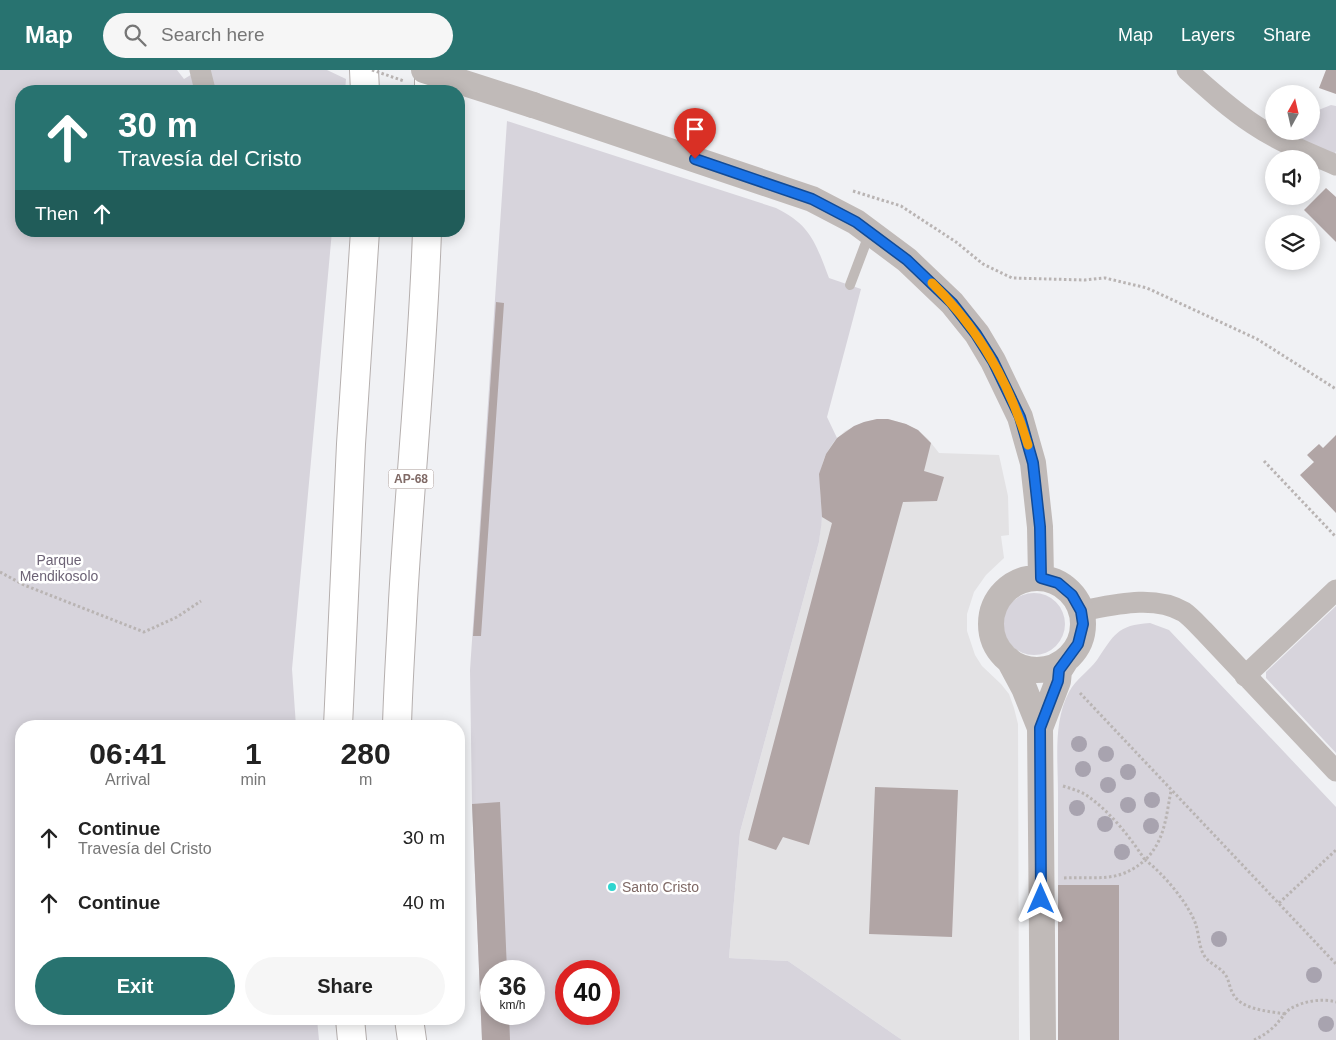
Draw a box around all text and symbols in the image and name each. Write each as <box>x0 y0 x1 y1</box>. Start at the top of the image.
search box <box>103 13 453 58</box>
text: Map <box>25 21 73 48</box>
icon: search <box>121 21 149 49</box>
text: Search here <box>161 24 265 45</box>
text: Map <box>1118 25 1153 45</box>
text: Layers <box>1181 25 1235 45</box>
text: Share <box>1263 25 1311 45</box>
north arrow <box>1265 85 1320 140</box>
map controls <box>1265 85 1320 270</box>
icon: ahead <box>35 105 100 170</box>
text: 30 m <box>118 105 198 144</box>
pin <box>674 108 716 159</box>
icon: arrive <box>681 115 709 143</box>
text: Travesía del Cristo <box>118 146 302 171</box>
button: sound <box>1265 150 1320 205</box>
icon: ahead <box>88 200 116 228</box>
text: Then <box>35 203 78 224</box>
button: layers <box>1265 215 1320 270</box>
road number: AP-68 <box>388 469 434 488</box>
park label: Parque Mendikosolo <box>20 552 99 584</box>
text: 06:41 <box>89 737 166 770</box>
text: 1 <box>245 737 262 770</box>
text: 280 <box>341 737 391 770</box>
text: Arrival <box>105 771 150 788</box>
text: min <box>240 771 266 788</box>
text: m <box>359 771 372 788</box>
text: Continue <box>78 818 160 839</box>
icon: ahead <box>35 824 63 852</box>
text: 30 m <box>403 827 445 848</box>
text: Travesía del Cristo <box>78 840 212 857</box>
position arrow <box>1014 872 1066 924</box>
place label: Santo Cristo <box>622 879 699 895</box>
marker: Santo Cristo <box>606 881 618 893</box>
icon: ahead <box>35 889 63 917</box>
text: Continue <box>78 892 160 913</box>
text: 40 m <box>403 892 445 913</box>
button: Exit <box>35 957 235 1015</box>
button: Share <box>245 957 445 1015</box>
speed limit sign: 40 <box>555 960 620 1025</box>
text: 36 <box>499 972 526 1000</box>
text: km/h <box>499 998 526 1012</box>

